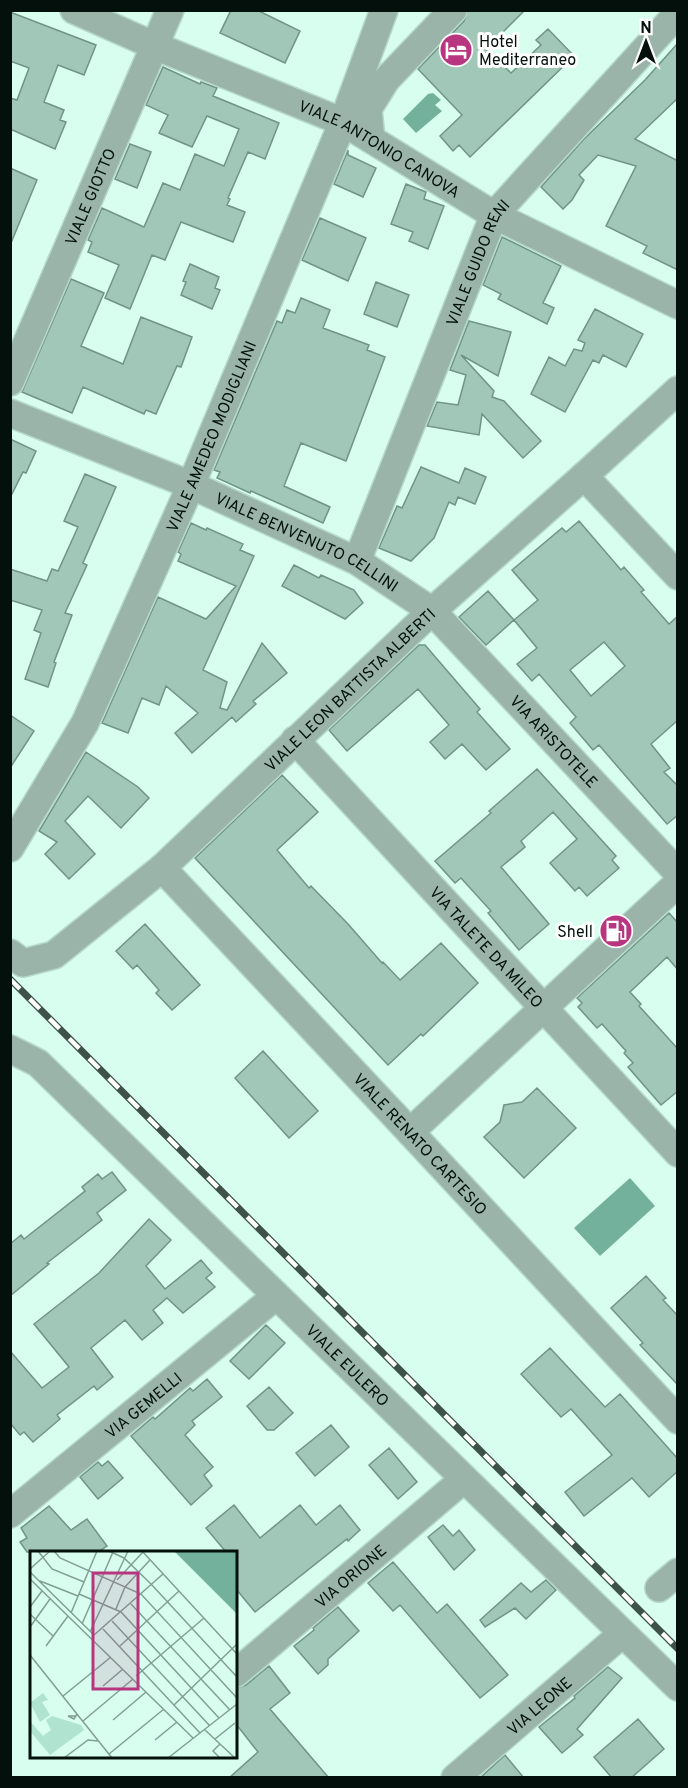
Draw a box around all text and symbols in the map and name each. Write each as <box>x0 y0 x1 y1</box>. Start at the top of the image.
north arrow <box>616 12 676 72</box>
text: N <box>640 19 652 39</box>
hotel icon: Hotel Mediterraneo <box>438 32 474 68</box>
place label: Hotel Mediterraneo <box>479 33 576 71</box>
street label: VIALE ANTONIO CANOVA <box>295 97 463 204</box>
street label: VIALE GIOTTO <box>62 146 121 249</box>
street label: VIALE GUIDO RENI <box>443 196 515 329</box>
street label: VIALE AMEDEO MODIGLIANI <box>163 338 262 536</box>
street label: VIALE BENVENUTO CELLINI <box>211 489 401 598</box>
street label: VIALE LEON BATTISTA ALBERTI <box>261 605 441 777</box>
street label: VIA ARISTOTELE <box>504 692 601 793</box>
street label: VIA TALETE DA MILEO <box>424 883 547 1013</box>
fuel station icon: Shell <box>598 913 634 949</box>
place label: Shell <box>557 923 593 943</box>
street label: VIALE RENATO CARTESIO <box>348 1070 490 1220</box>
street label: VIALE EULERO <box>300 1321 392 1412</box>
street label: VIA GEMELLI <box>102 1369 187 1444</box>
street label: VIA ORIONE <box>312 1541 391 1613</box>
inset map <box>30 1551 237 1758</box>
street label: VIA LEONE <box>504 1674 577 1741</box>

